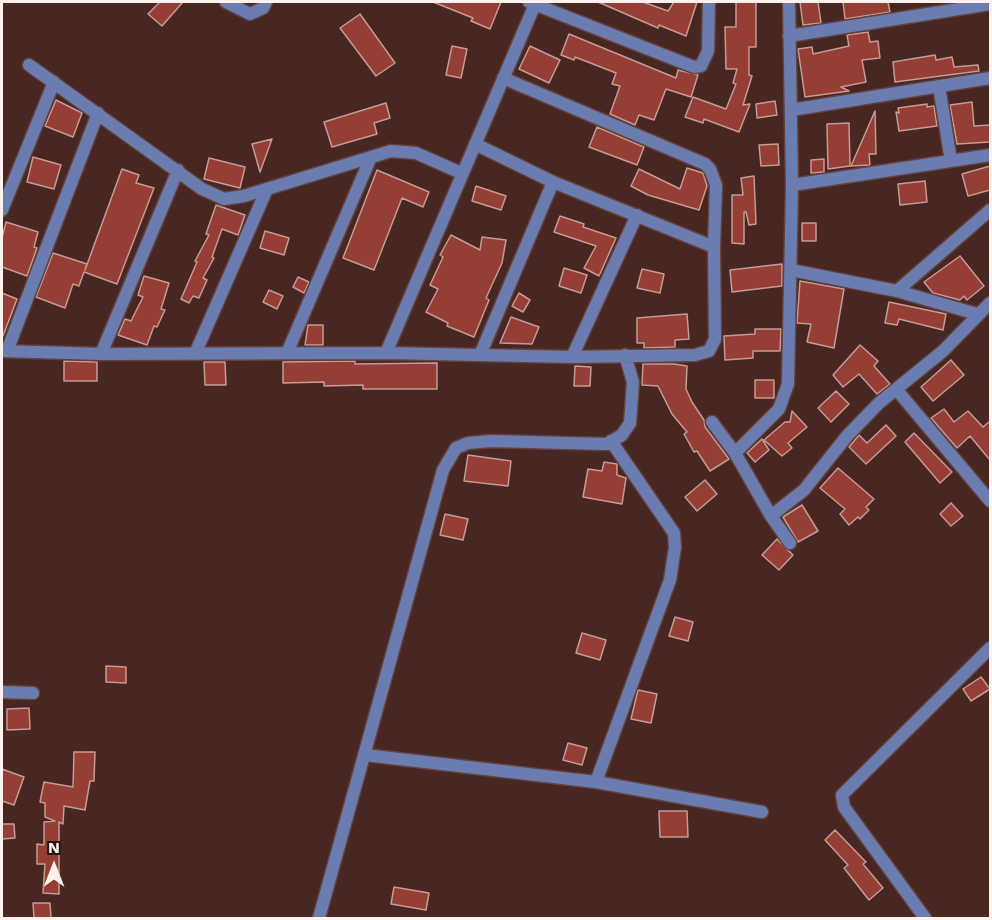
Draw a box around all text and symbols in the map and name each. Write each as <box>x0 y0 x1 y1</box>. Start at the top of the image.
north arrow <box>24 836 84 896</box>
text: N <box>48 838 60 857</box>

